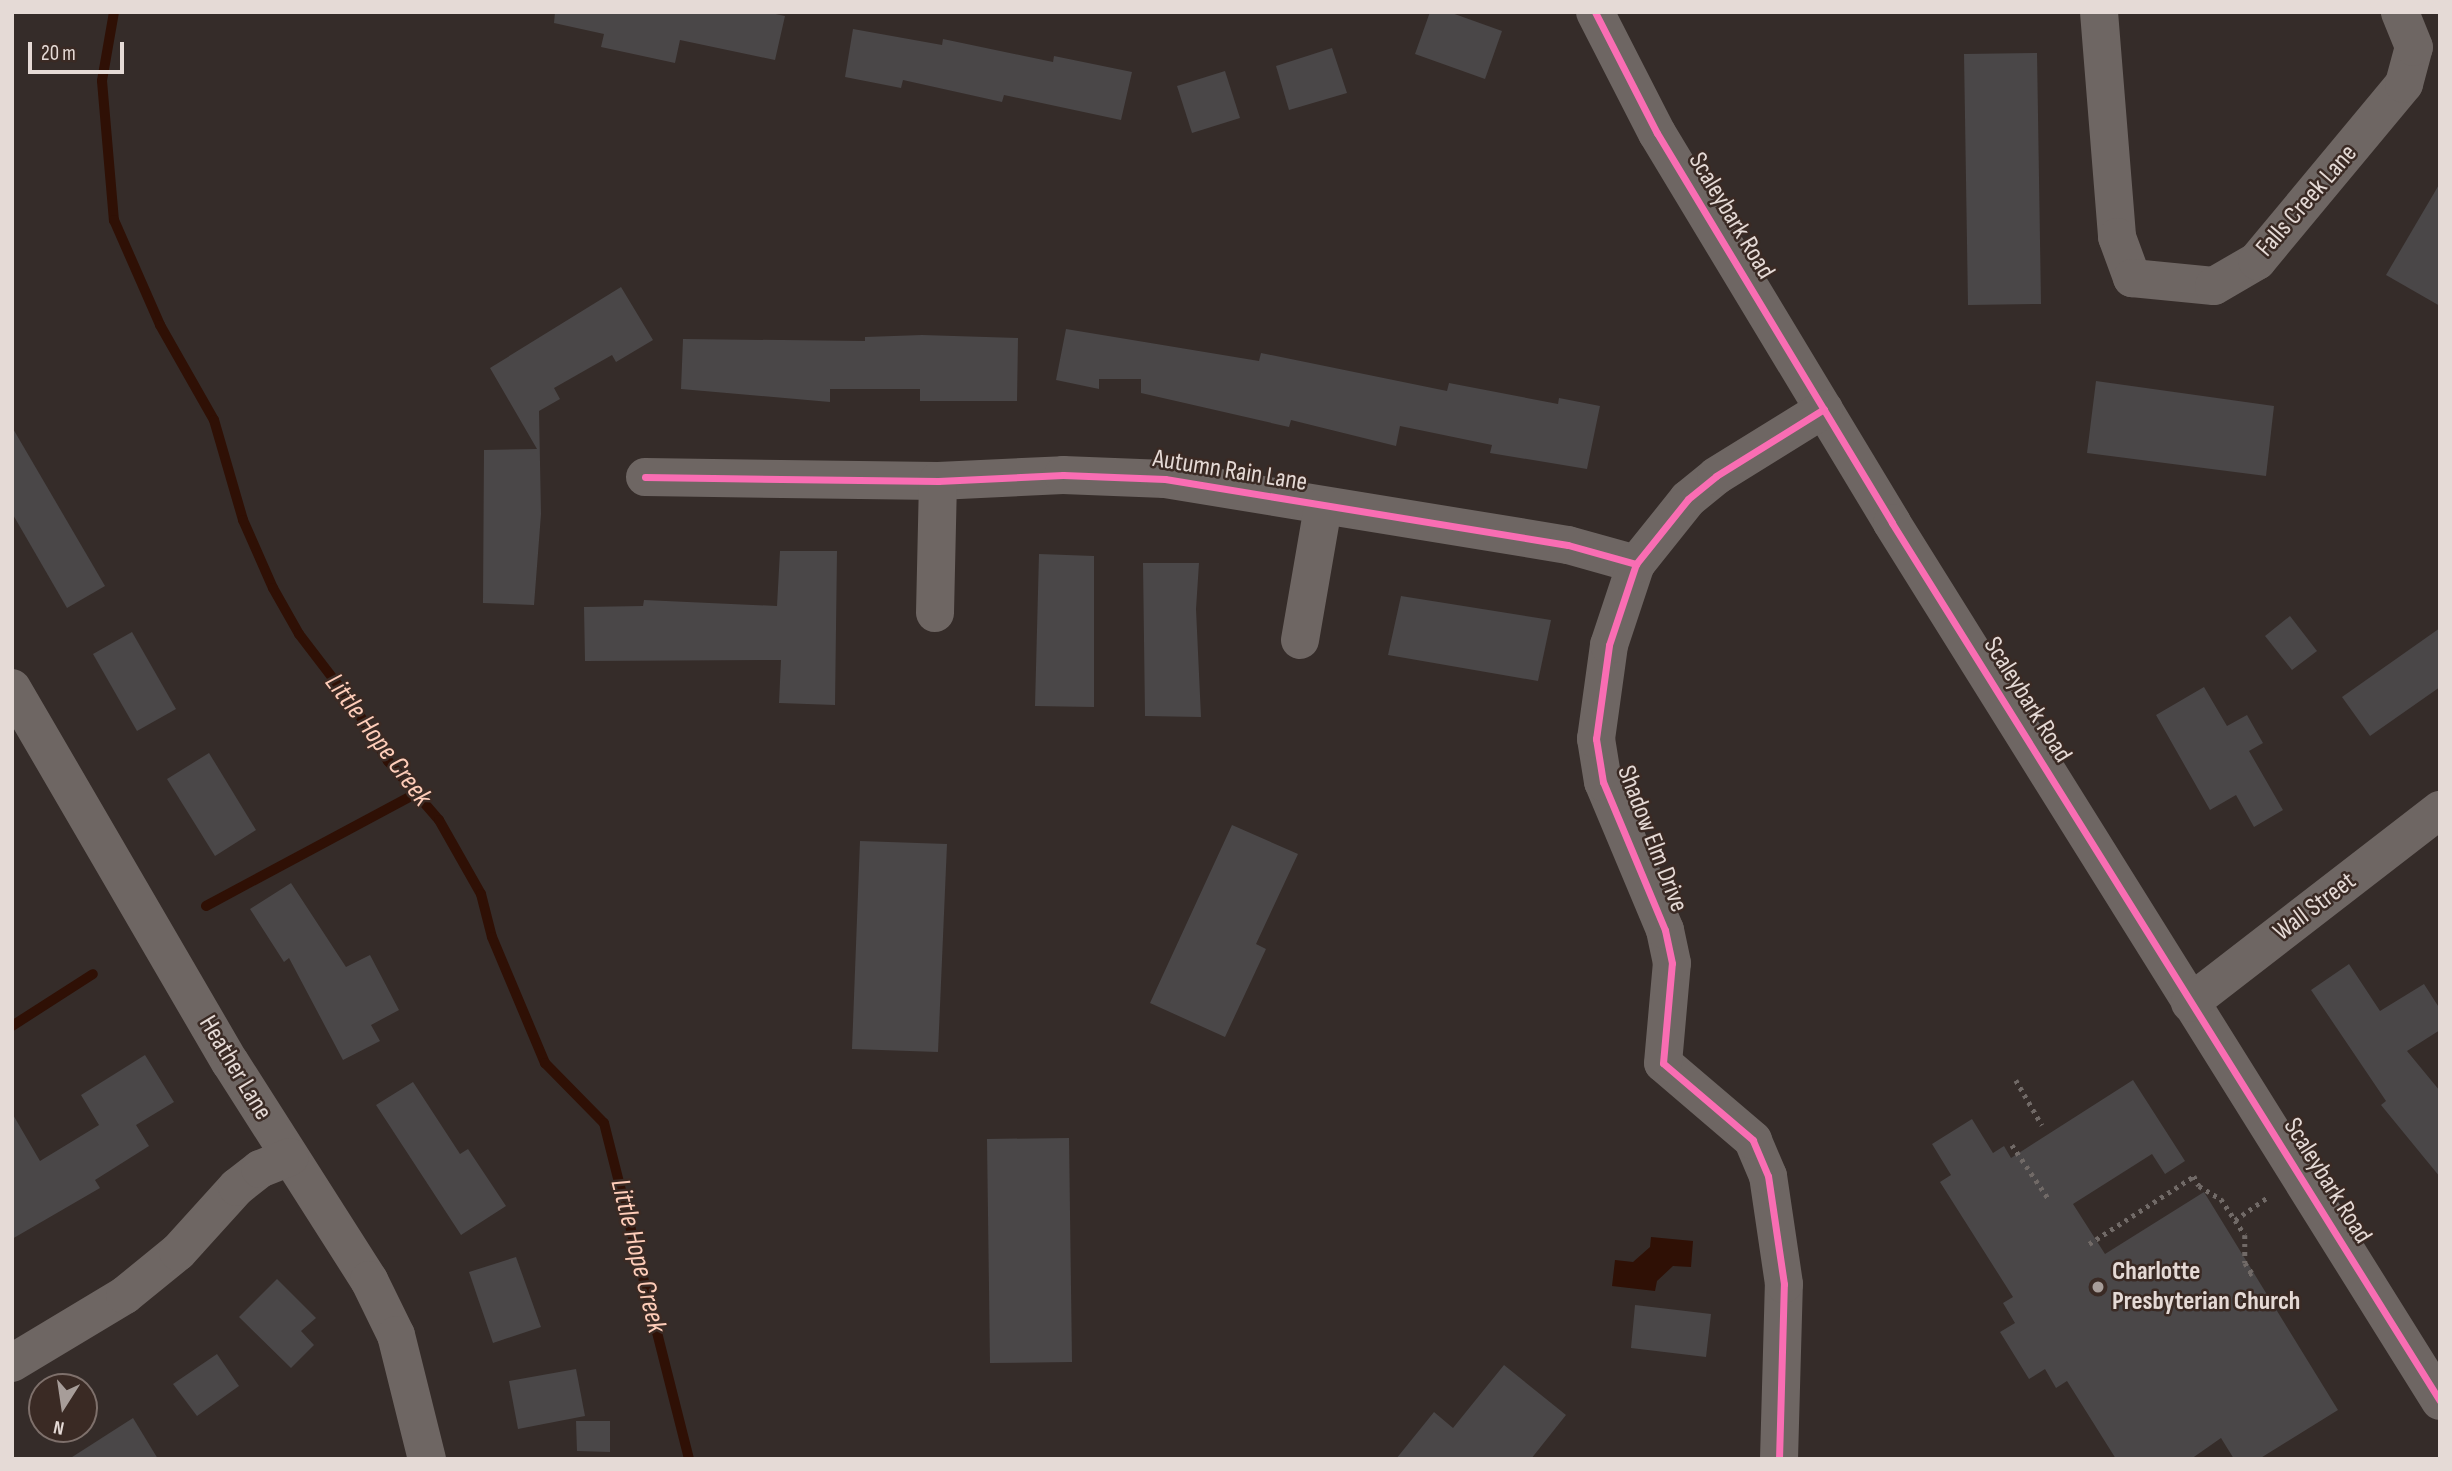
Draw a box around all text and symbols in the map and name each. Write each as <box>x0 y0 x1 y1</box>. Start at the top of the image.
scale bar <box>32 28 128 72</box>
text: 20 m <box>41 41 76 66</box>
street label: Falls Creek Lane <box>2250 139 2364 263</box>
street label: Scaleybark Road <box>1681 147 1781 285</box>
street label: Autumn Rain Lane <box>1151 443 1309 499</box>
street label: Scaleybark Road <box>1976 632 2078 768</box>
water label: Little Hope Creek <box>317 667 439 813</box>
street label: Shadow Elm Drive <box>1610 761 1694 917</box>
street label: Wall Street <box>2268 866 2362 948</box>
street label: Heather Lane <box>192 1010 278 1126</box>
street label: Scaleybark Road <box>2276 1113 2378 1249</box>
water label: Little Hope Creek <box>603 1176 673 1336</box>
place label: Charlotte Presbyterian Church <box>2112 1256 2300 1318</box>
marker: Charlotte Presbyterian Church <box>2090 1279 2106 1295</box>
north arrow <box>28 1373 98 1443</box>
text: N <box>52 1415 66 1439</box>

